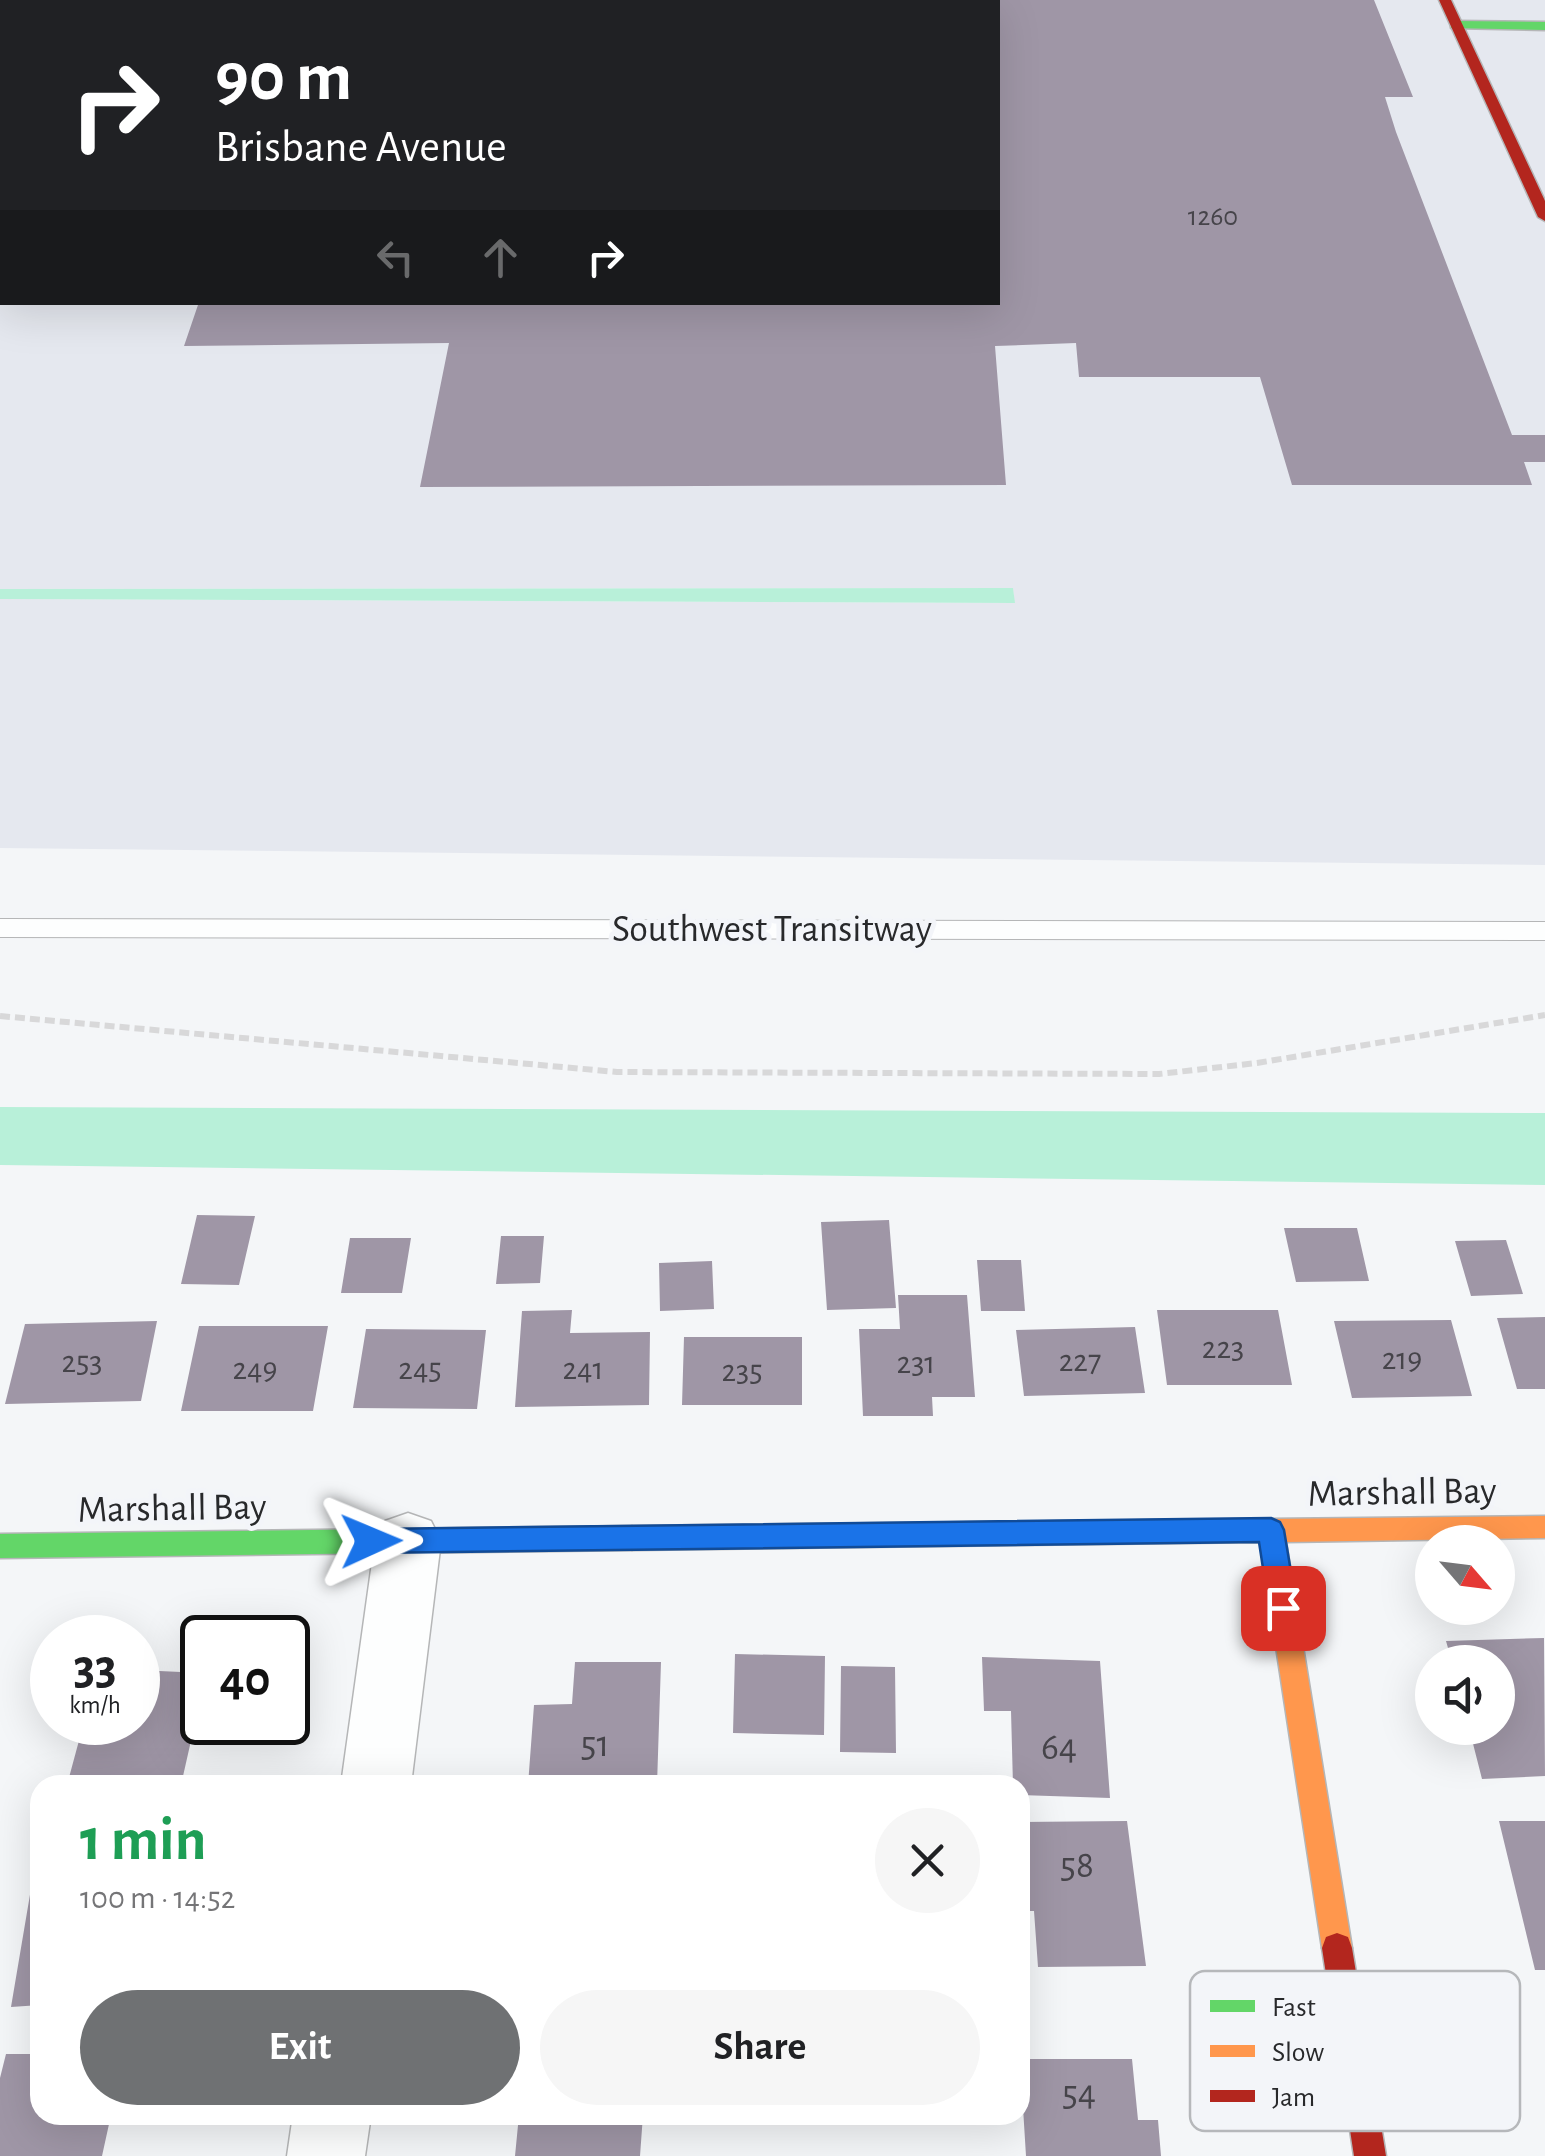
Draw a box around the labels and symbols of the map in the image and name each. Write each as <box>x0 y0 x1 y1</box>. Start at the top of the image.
house number: 1260 <box>1188 203 1238 231</box>
street label: Southwest Transitway <box>612 911 932 949</box>
house number: 223 <box>1202 1332 1244 1364</box>
house number: 219 <box>1382 1343 1422 1375</box>
house number: 227 <box>1059 1345 1101 1377</box>
house number: 253 <box>61 1346 103 1378</box>
house number: 231 <box>897 1347 935 1379</box>
house number: 249 <box>233 1353 278 1385</box>
house number: 245 <box>398 1353 442 1385</box>
house number: 241 <box>563 1353 603 1385</box>
house number: 235 <box>721 1355 763 1387</box>
street label: Marshall Bay <box>1307 1472 1497 1514</box>
street label: Marshall Bay <box>77 1488 267 1530</box>
position arrow <box>319 1489 423 1593</box>
north arrow <box>1415 1525 1515 1625</box>
pin <box>1241 1566 1326 1651</box>
speed limit sign: 40 <box>180 1615 310 1745</box>
house number: 51 <box>581 1726 609 1764</box>
house number: 64 <box>1041 1729 1077 1767</box>
house number: 58 <box>1060 1847 1094 1885</box>
legend <box>1190 1971 1520 2131</box>
text: Fast <box>1272 1994 1316 2022</box>
text: Slow <box>1272 2039 1324 2067</box>
house number: 54 <box>1062 2075 1096 2113</box>
text: Jam <box>1272 2084 1315 2112</box>

